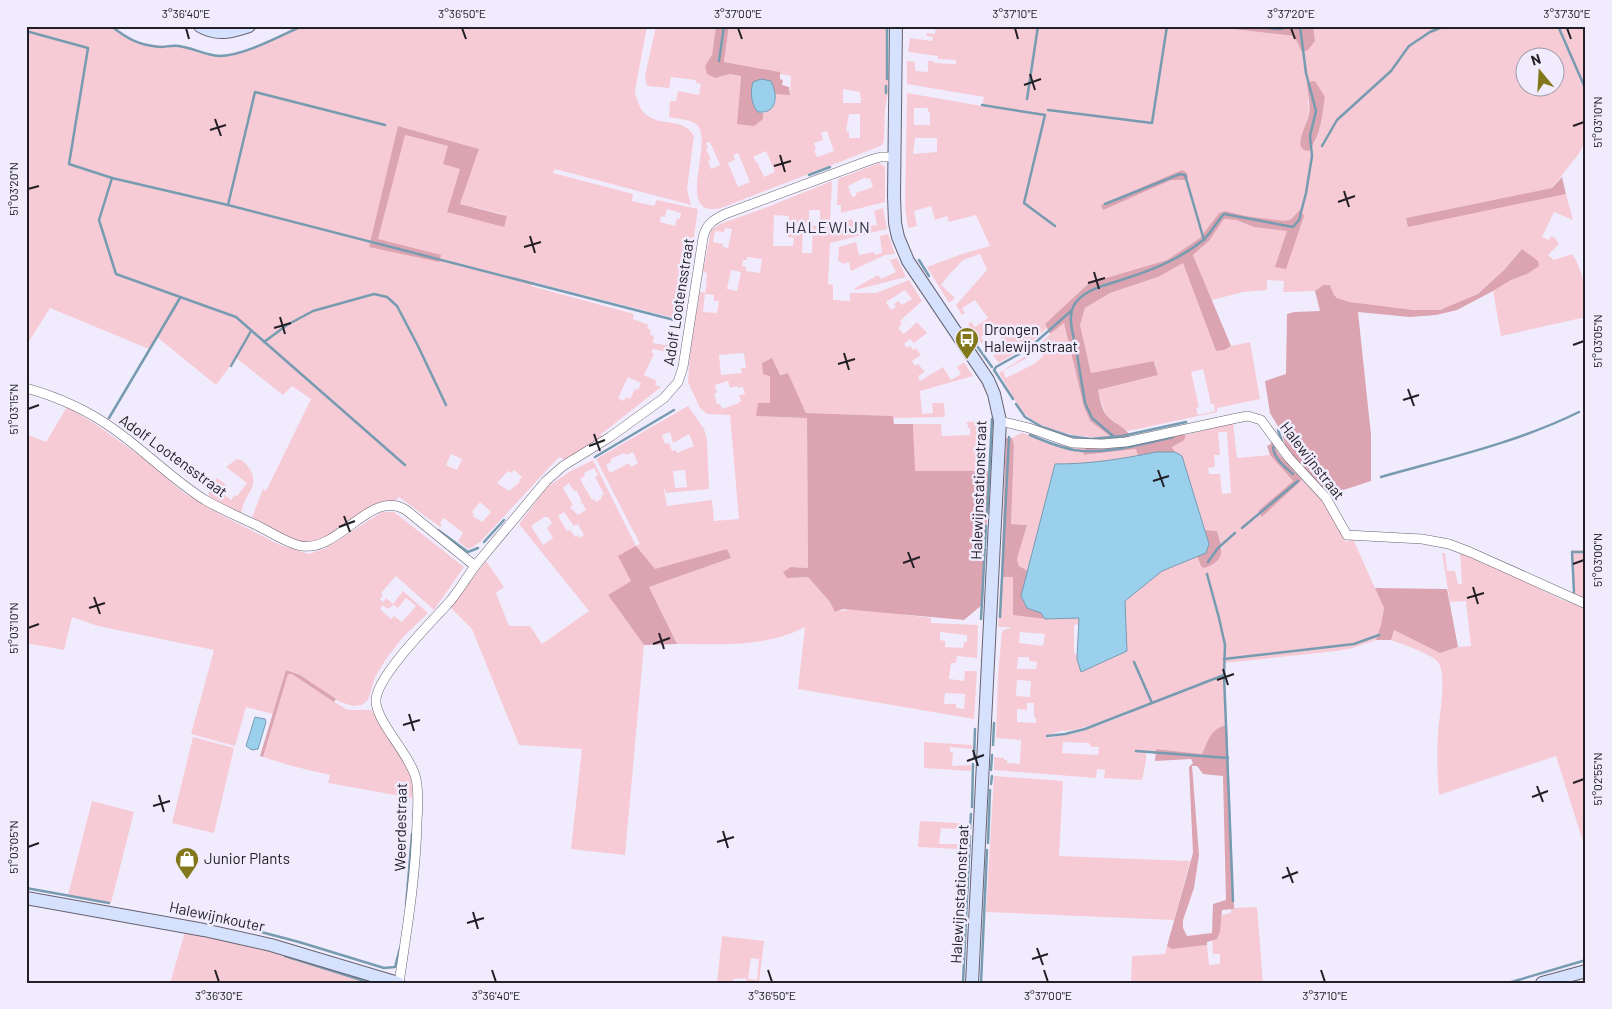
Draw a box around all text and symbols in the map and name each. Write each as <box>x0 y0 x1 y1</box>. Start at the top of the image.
text: 3°36'40"E <box>162 6 210 20</box>
text: 3°36'50"E <box>438 6 486 20</box>
text: 3°37'00"E <box>714 6 762 20</box>
text: 3°37'10"E <box>992 6 1038 20</box>
text: 3°37'20"E <box>1267 6 1315 20</box>
text: 3°37'30"E <box>1543 6 1591 20</box>
north arrow <box>1514 48 1564 98</box>
text: N <box>1529 50 1543 69</box>
text: 51°03'10"N <box>1590 96 1604 148</box>
text: 51°03'20"N <box>6 162 20 216</box>
district label: HALEWIJN <box>785 217 871 236</box>
street label: Adolf Lootensstraat <box>659 237 697 367</box>
text: 51°03'05"N <box>1590 314 1604 368</box>
place label: Drongen Halewijnstraat <box>984 320 1078 355</box>
bus stop icon: Drongen Halewijnstraat <box>954 326 980 360</box>
text: 51°03'15"N <box>6 384 20 434</box>
street label: Adolf Lootensstraat <box>116 410 231 500</box>
street label: Halewijnstraat <box>1277 418 1349 503</box>
street label: Halewijnstationstraat <box>967 420 989 560</box>
text: 51°03'00"N <box>1590 533 1604 587</box>
text: 51°03'10"N <box>6 602 20 654</box>
text: 51°02'55"N <box>1590 752 1604 806</box>
street label: Weerdestraat <box>390 782 410 871</box>
text: 51°03'05"N <box>6 820 20 874</box>
street label: Halewijnstationstraat <box>946 824 972 964</box>
shop icon: Junior Plants <box>174 846 200 880</box>
place label: Junior Plants <box>204 849 290 867</box>
street label: Halewijnkouter <box>168 897 267 935</box>
text: 3°36'30"E <box>195 988 243 1002</box>
text: 3°36'40"E <box>472 988 520 1002</box>
text: 3°36'50"E <box>748 988 796 1002</box>
text: 3°37'00"E <box>1024 988 1072 1002</box>
text: 3°37'10"E <box>1302 988 1348 1002</box>

